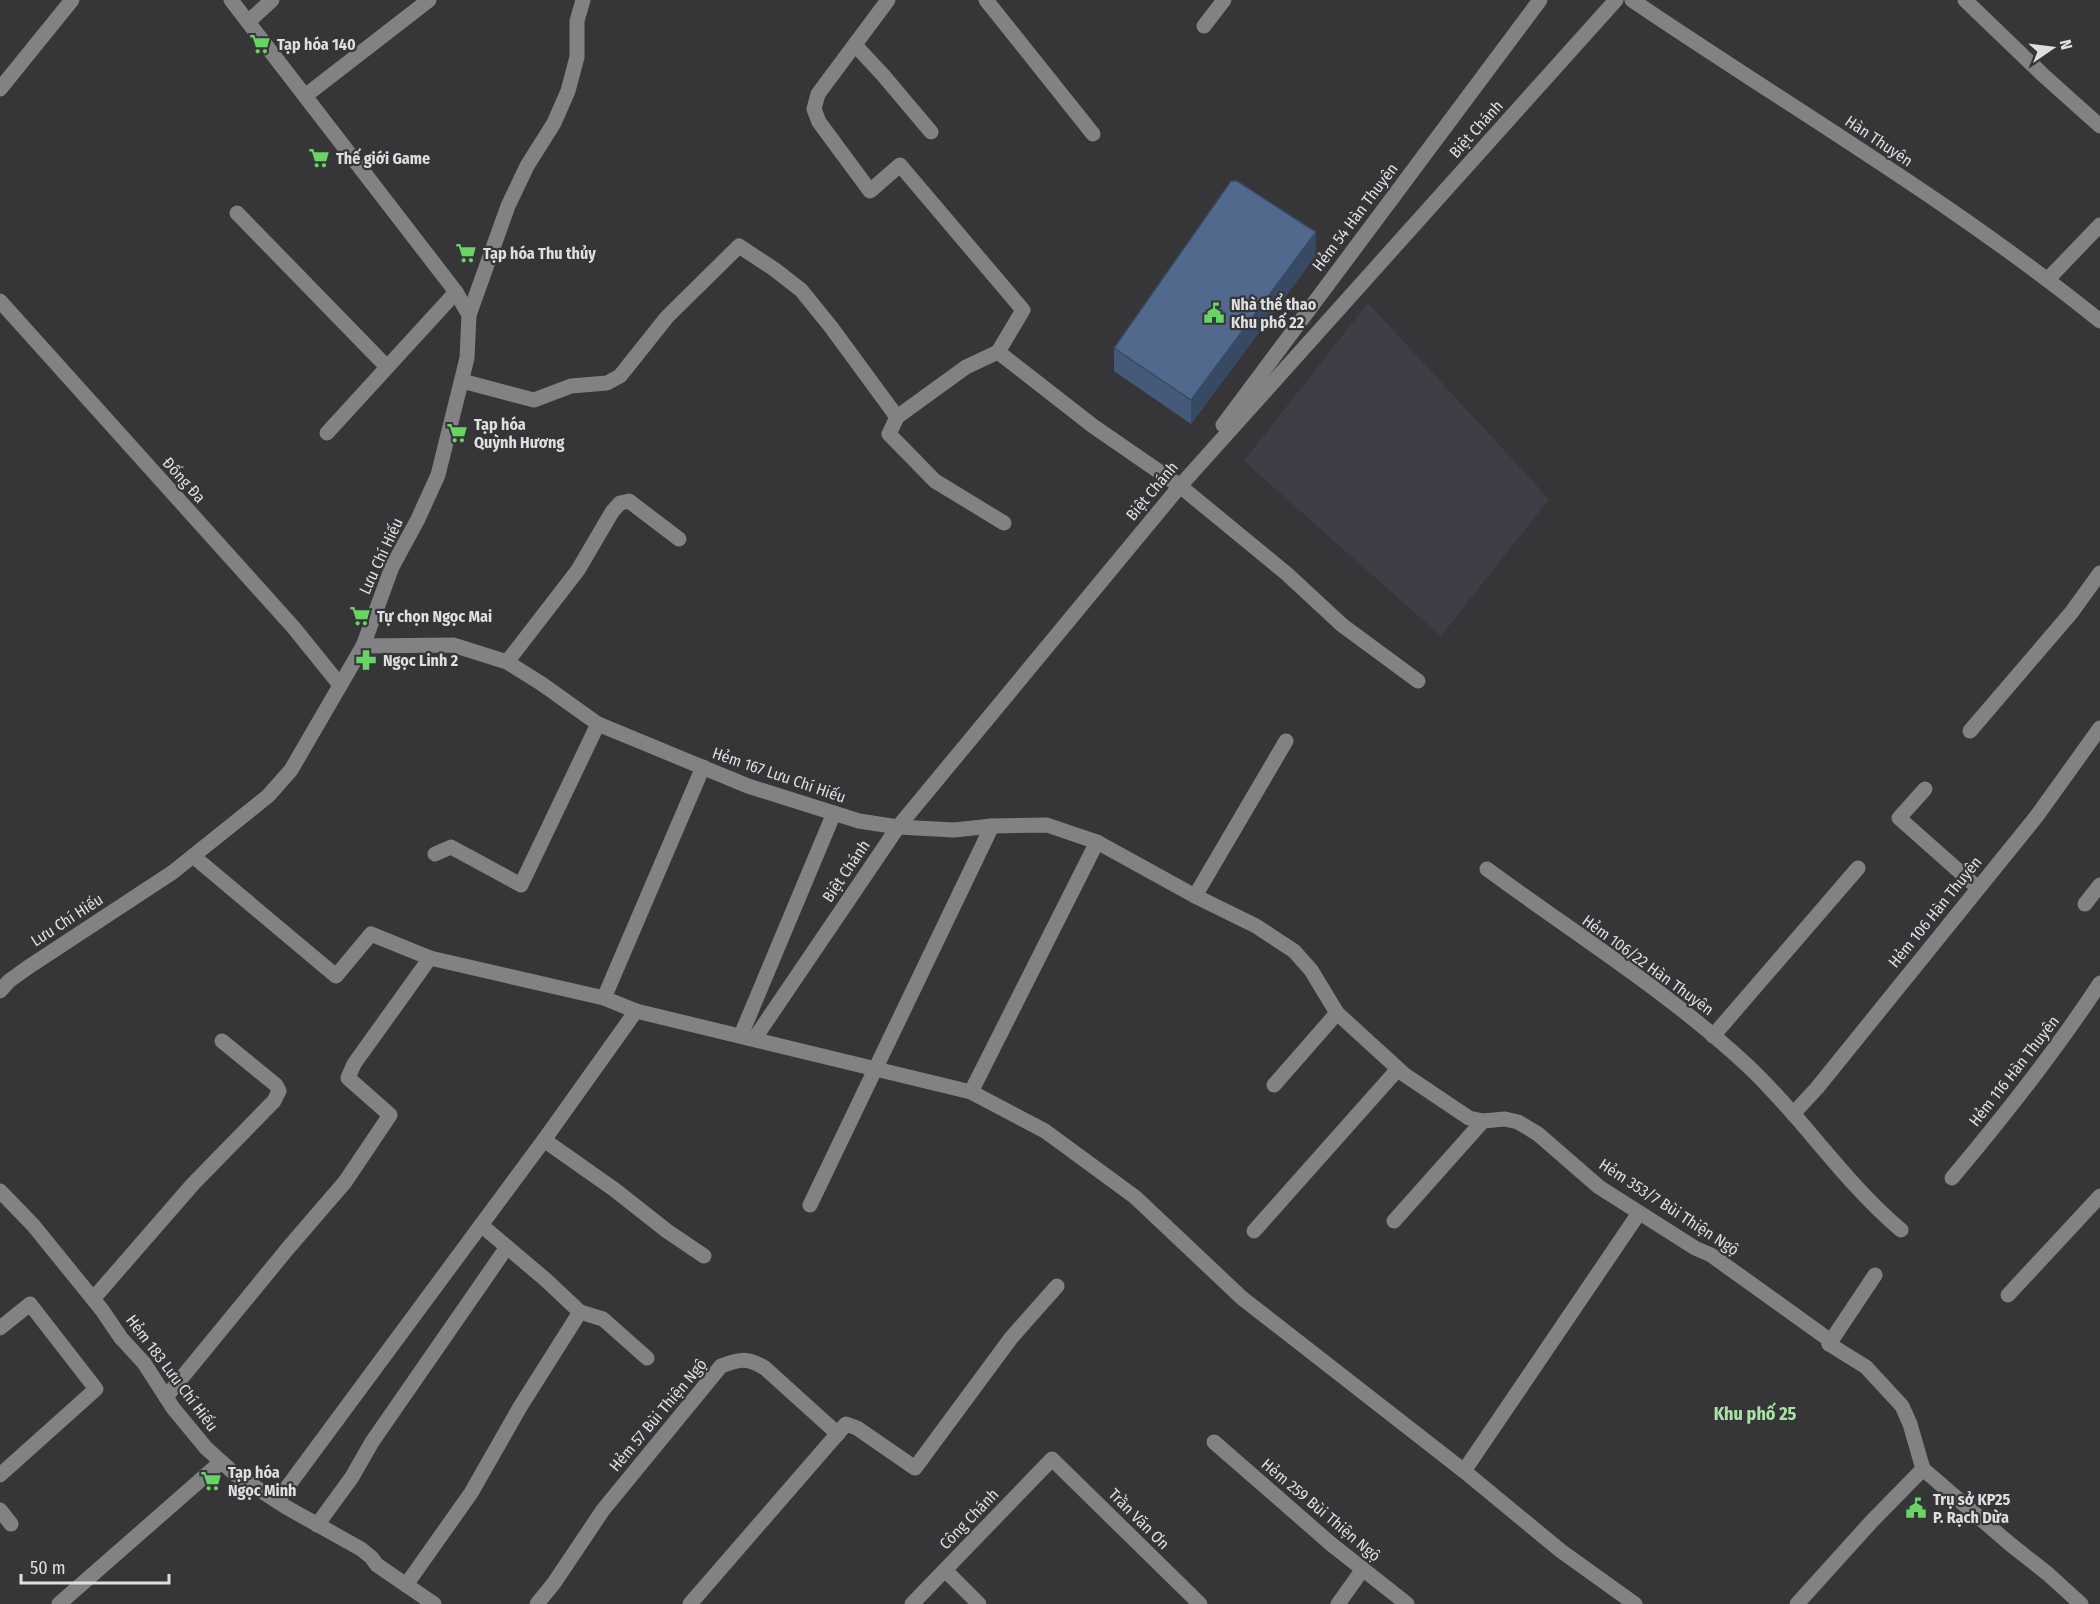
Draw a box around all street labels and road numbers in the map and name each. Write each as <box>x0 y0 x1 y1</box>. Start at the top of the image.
street label: Biệt Chánh <box>1445 96 1507 162</box>
street label: Hàn Thuyên <box>1842 111 1916 171</box>
street label: Hẻm 54 Hàn Thuyên <box>1308 159 1402 275</box>
street label: Đống Đa <box>159 453 210 507</box>
street label: Biệt Chánh <box>1122 458 1182 524</box>
street label: Lưu Chí Hiếu <box>354 514 407 597</box>
street label: Hẻm 167 Lưu Chí Hiếu <box>710 742 848 807</box>
street label: Biệt Chánh <box>818 836 874 906</box>
street label: Hẻm 106 Hàn Thuyên <box>1884 853 1986 971</box>
street label: Lưu Chí Hiếu <box>27 889 107 950</box>
street label: Hẻm 106/22 Hàn Thuyên <box>1579 911 1717 1019</box>
street label: Hẻm 116 Hàn Thuyên <box>1965 1012 2063 1130</box>
street label: Hẻm 353/7 Bùi Thiện Ngộ <box>1595 1155 1743 1259</box>
street label: Hẻm 183 Lưu Chí Hiếu <box>122 1310 223 1435</box>
street label: Hẻm 57 Bùi Thiện Ngộ <box>605 1355 711 1475</box>
street label: Hẻm 259 Bùi Thiện Ngộ <box>1258 1455 1384 1565</box>
street label: Trần Văn Ơn <box>1105 1484 1174 1553</box>
street label: Công Chánh <box>935 1485 1003 1553</box>

